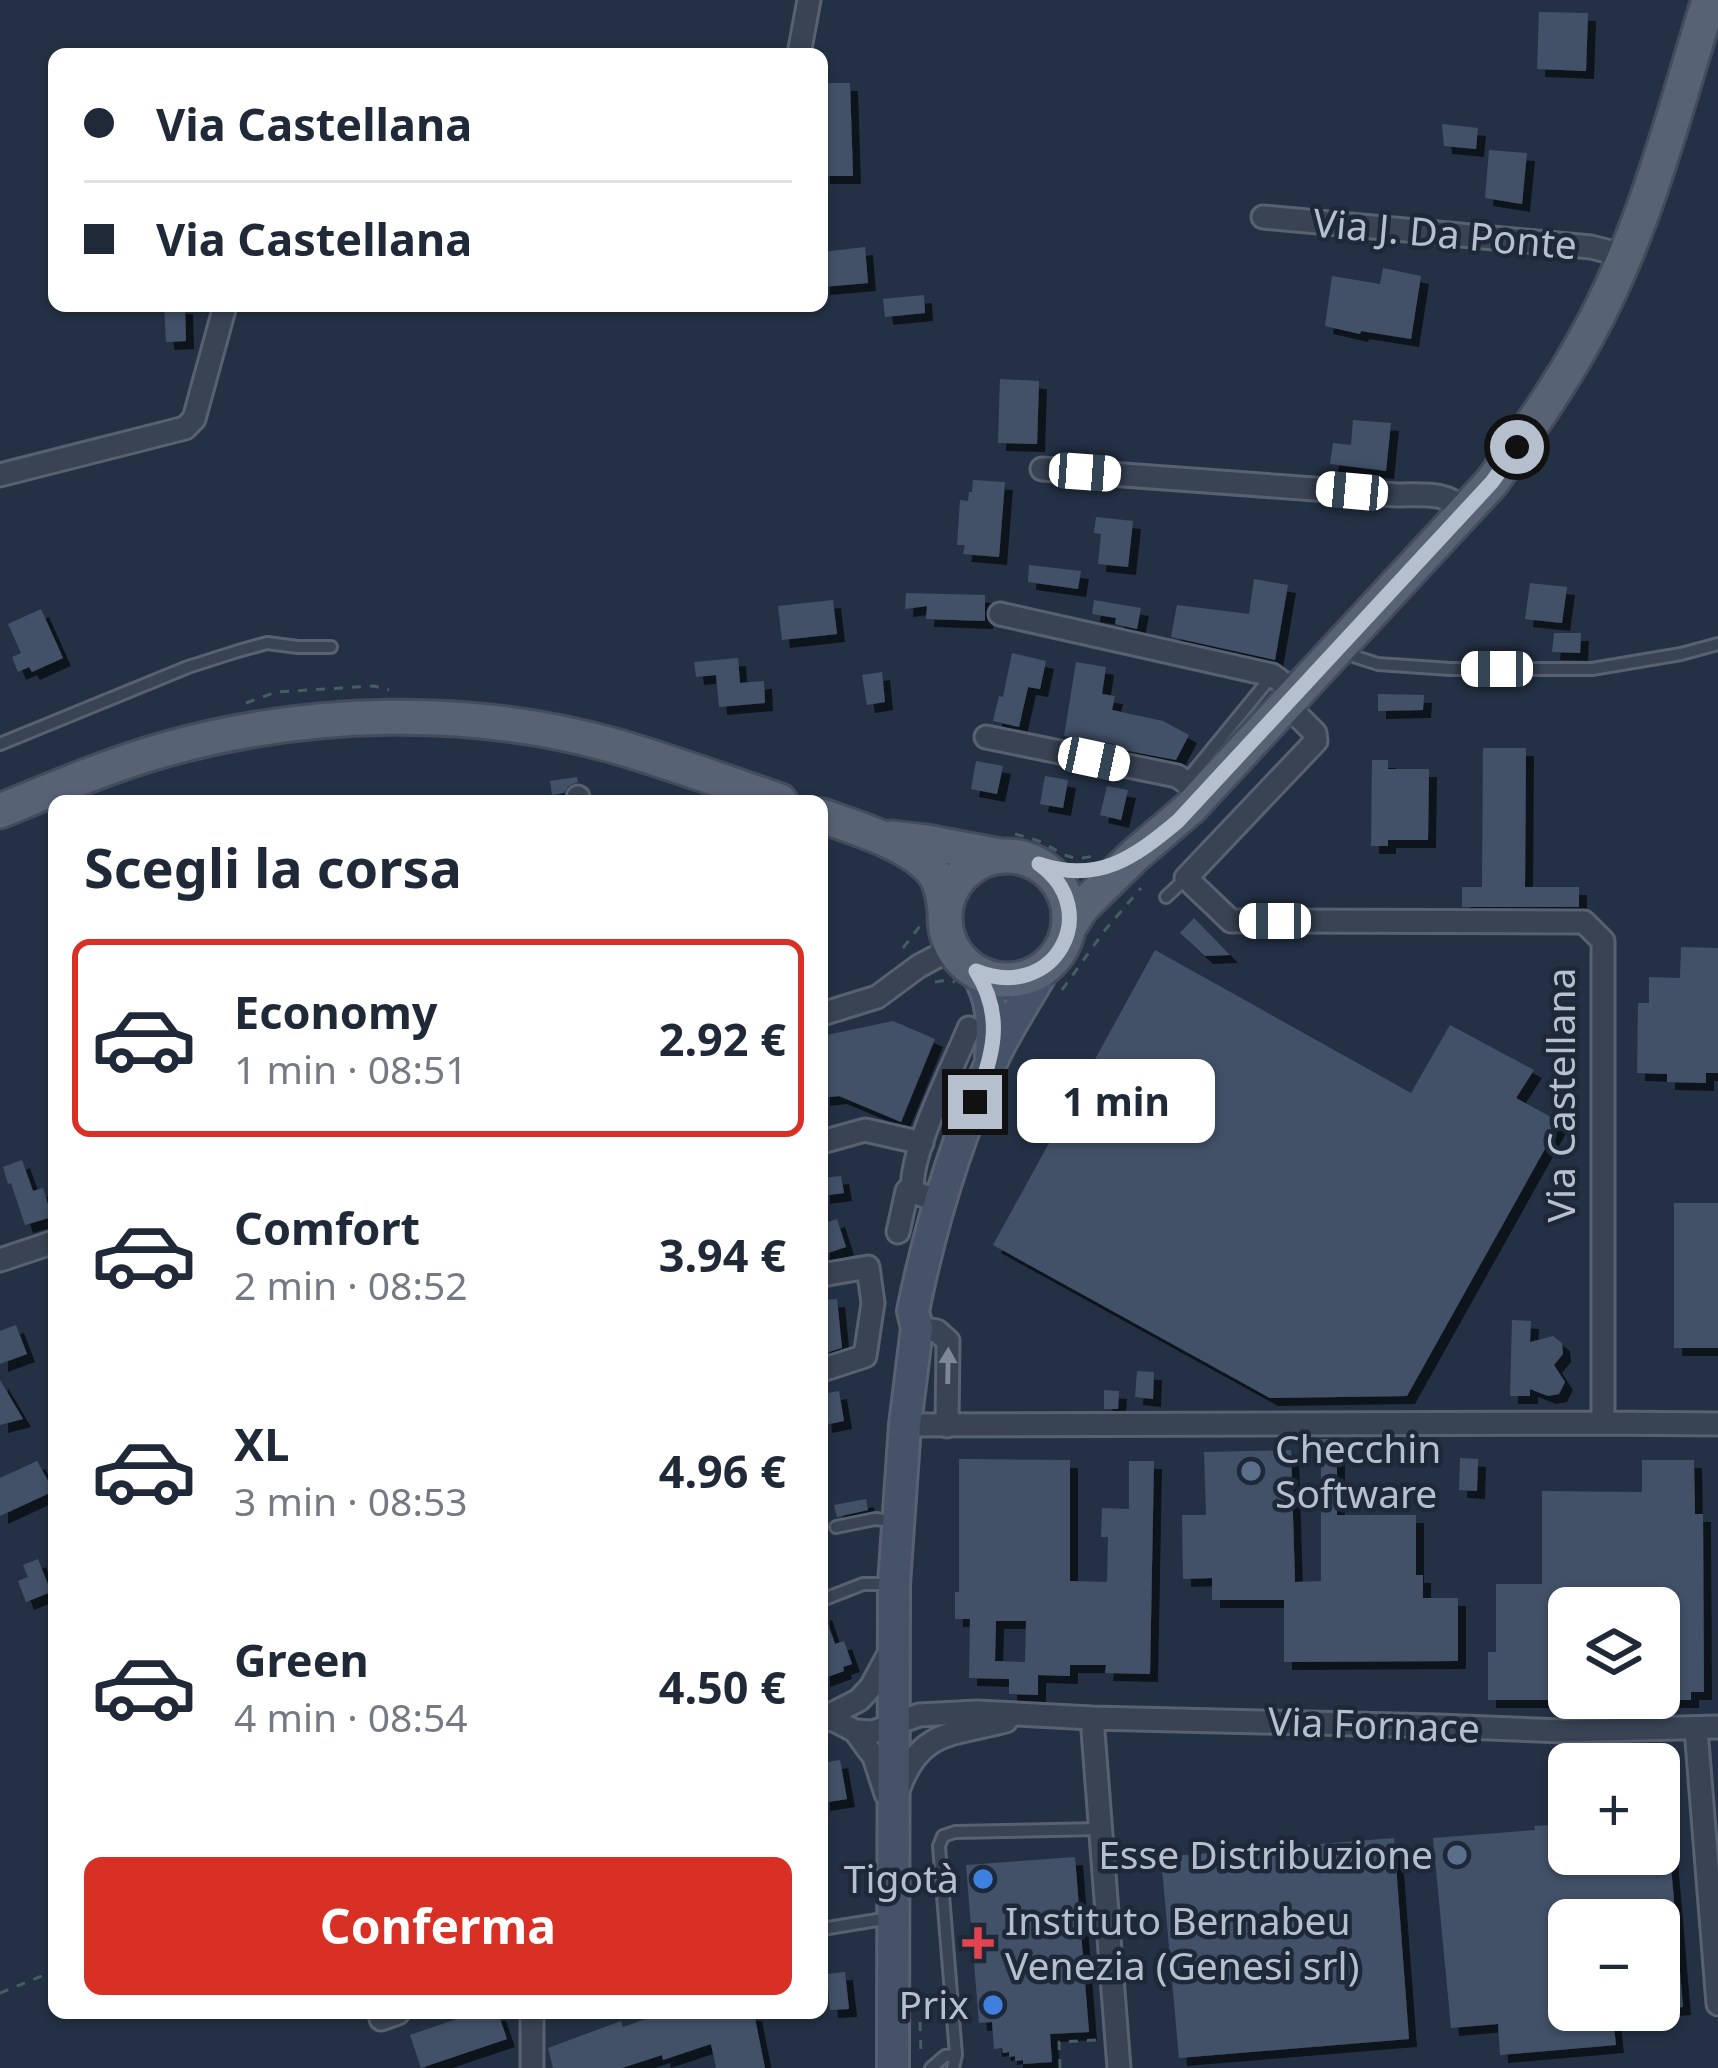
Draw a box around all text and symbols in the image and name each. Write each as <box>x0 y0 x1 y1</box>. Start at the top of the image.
text: Via Castellana <box>156 93 472 154</box>
street label: Via J. Da Ponte <box>1311 195 1579 270</box>
text: Via Castellana <box>156 208 472 269</box>
route start <box>1490 420 1544 474</box>
car <box>1048 452 1122 492</box>
car <box>1315 470 1389 512</box>
car <box>1461 651 1533 687</box>
car <box>1055 734 1133 784</box>
text: Scegli la corsa <box>84 830 462 904</box>
car <box>1239 903 1311 939</box>
street label: Via Castellana <box>1533 968 1586 1222</box>
text: Economy <box>234 981 438 1042</box>
icon: car <box>90 984 198 1092</box>
text: 2.92 € <box>659 1008 786 1069</box>
text: 1 min · 08:51 <box>234 1042 468 1095</box>
callout: 1 min <box>1017 1060 1215 1144</box>
text: 1 min <box>1062 1074 1170 1127</box>
route end <box>948 1075 1002 1129</box>
text: Comfort <box>234 1197 420 1258</box>
icon: car <box>90 1200 198 1308</box>
text: 3.94 € <box>659 1224 786 1285</box>
text: 2 min · 08:52 <box>234 1258 468 1311</box>
one-way arrow <box>938 1346 957 1384</box>
text: XL <box>234 1413 289 1474</box>
icon: car <box>90 1416 198 1524</box>
place label: Checchin Software <box>1275 1421 1441 1519</box>
text: 4.96 € <box>659 1440 786 1501</box>
marker: Checchin Software <box>1238 1458 1264 1484</box>
text: 3 min · 08:53 <box>234 1474 468 1527</box>
map controls <box>1548 1587 1680 2031</box>
button: layers <box>1548 1587 1680 1719</box>
text: Green <box>234 1629 369 1690</box>
icon: car <box>90 1632 198 1740</box>
text: 4.50 € <box>659 1656 786 1717</box>
text: 4 min · 08:54 <box>234 1690 468 1743</box>
street label: Via Fornace <box>1267 1693 1481 1754</box>
button: + <box>1548 1743 1680 1875</box>
place label: Esse Distribuzione <box>1098 1827 1433 1880</box>
marker: Esse Distribuzione <box>1444 1842 1470 1868</box>
place label: Tigotà <box>844 1851 959 1904</box>
button: Conferma <box>84 1857 792 1995</box>
marker: Tigotà <box>970 1866 996 1892</box>
place label: Instituto Bernabeu Venezia (Genesi srl) <box>1005 1893 1359 1991</box>
button: − <box>1548 1899 1680 2031</box>
marker: Instituto Bernabeu Venezia (Genesi srl) <box>962 1927 994 1959</box>
place label: Prix <box>899 1977 969 2030</box>
marker: Prix <box>980 1992 1006 2018</box>

